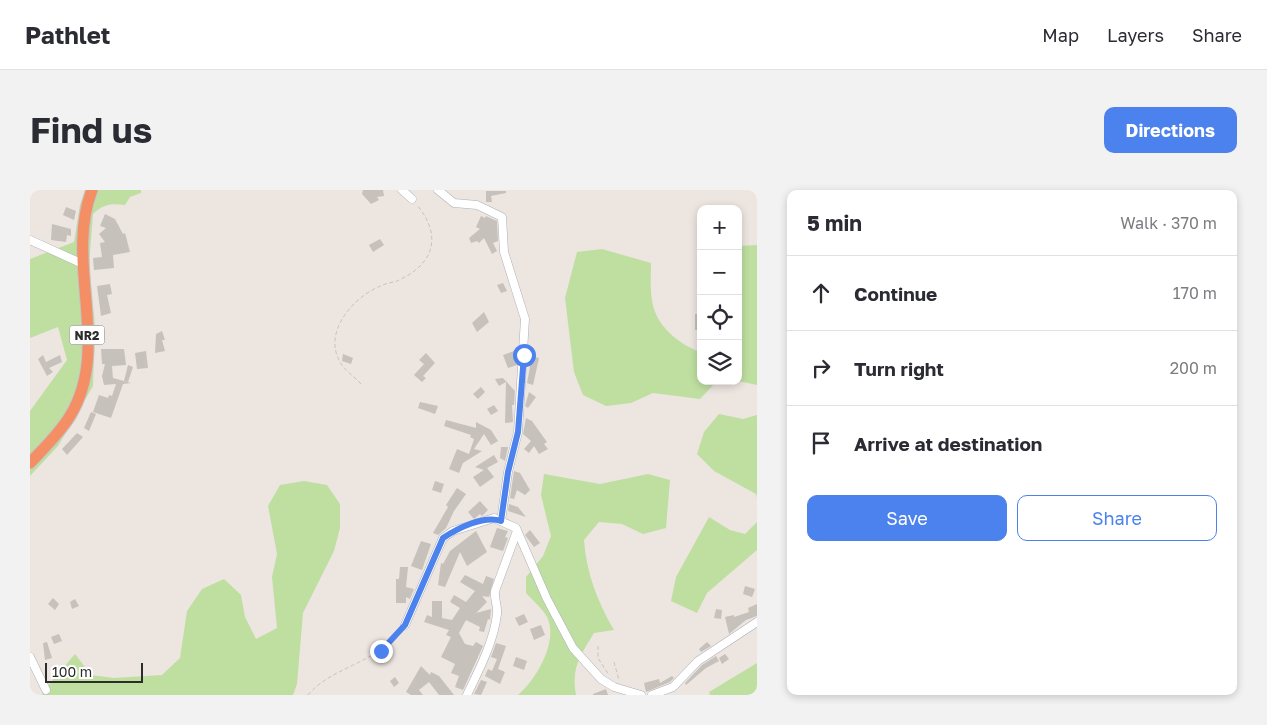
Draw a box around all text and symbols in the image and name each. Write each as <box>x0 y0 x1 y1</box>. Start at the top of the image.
text: Pathlet <box>25 20 110 49</box>
text: Map <box>1042 24 1079 46</box>
text: Layers <box>1107 24 1164 46</box>
text: Share <box>1192 24 1242 46</box>
button: Directions <box>1104 107 1237 153</box>
text: Find us <box>30 109 152 151</box>
map controls <box>697 205 742 385</box>
button: + <box>697 205 742 250</box>
text: 5 min <box>807 210 862 236</box>
text: Walk · 370 m <box>1120 213 1217 233</box>
button: − <box>697 250 742 295</box>
icon: ahead <box>807 279 835 307</box>
text: Continue <box>854 282 937 305</box>
text: 170 m <box>1173 283 1217 303</box>
button: locate <box>697 295 742 340</box>
road number: NR2 <box>70 326 104 344</box>
button: layers <box>697 340 742 385</box>
route start <box>513 344 536 367</box>
icon: right <box>807 354 835 382</box>
text: Turn right <box>854 357 944 380</box>
text: 200 m <box>1170 358 1217 378</box>
icon: arrive <box>807 429 835 457</box>
text: Arrive at destination <box>854 432 1042 455</box>
button: Save <box>807 495 1007 541</box>
button: Share <box>1017 495 1217 541</box>
route end <box>370 640 393 663</box>
scale bar <box>45 660 142 683</box>
text: 100 m <box>52 663 92 680</box>

